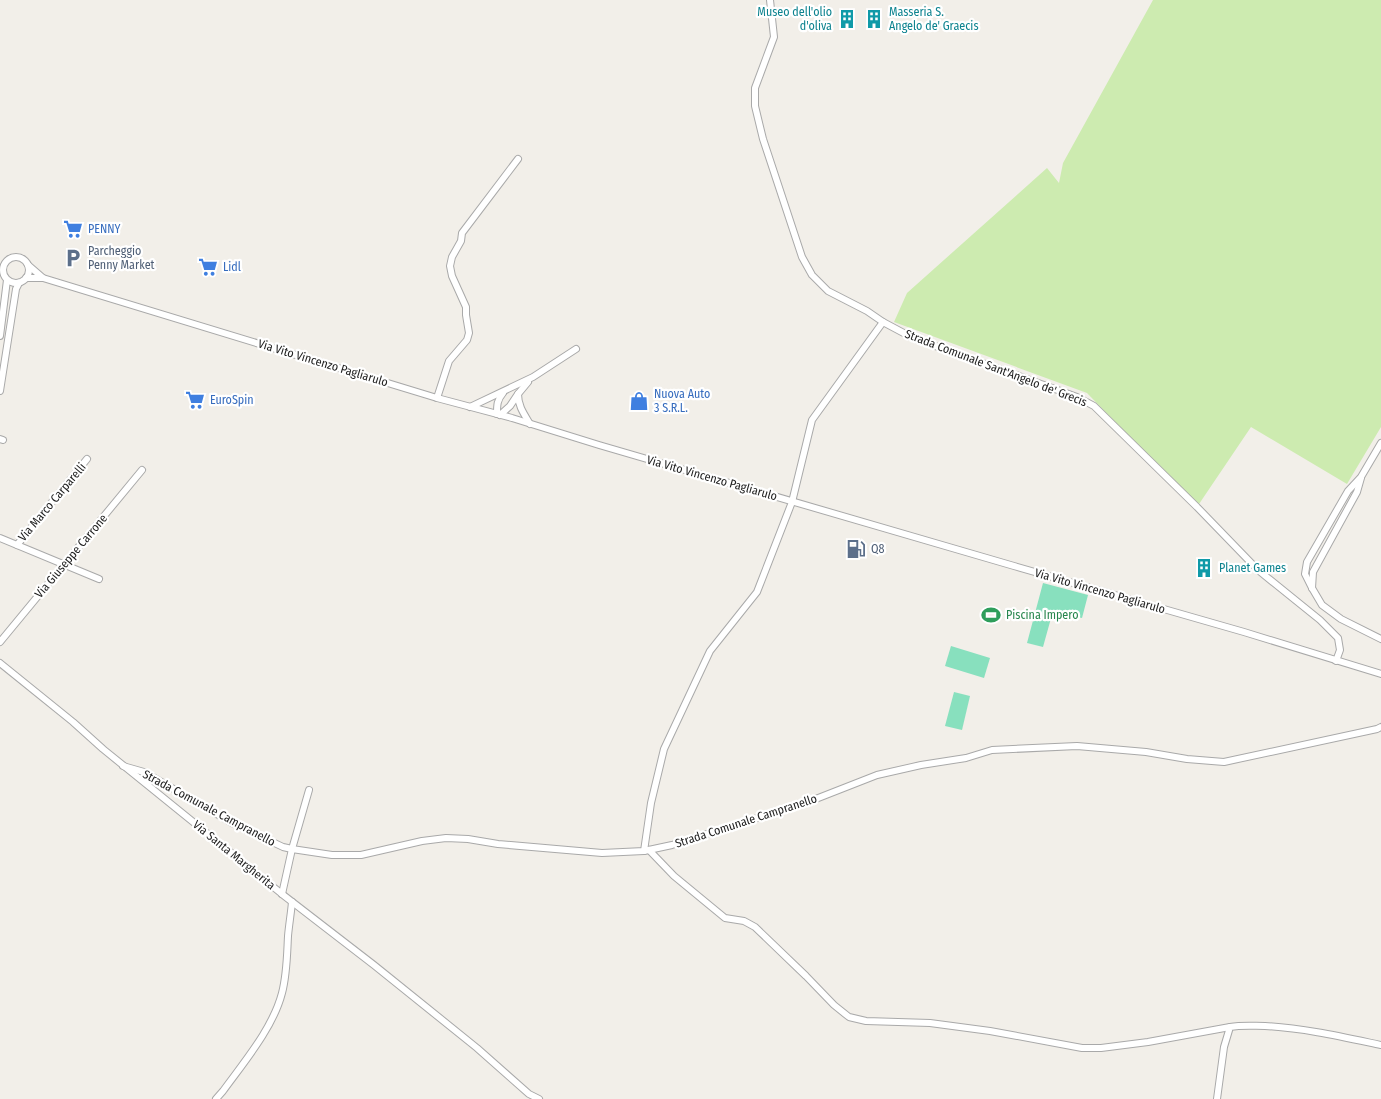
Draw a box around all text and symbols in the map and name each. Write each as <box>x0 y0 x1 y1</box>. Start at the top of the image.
place label: Museo dell'olio d'oliva <box>757 5 832 33</box>
place label: Masseria S. Angelo de' Graecis <box>889 5 979 33</box>
building icon: Museo dell'olio d'oliva <box>836 8 858 30</box>
building icon: Masseria S. Angelo de' Graecis <box>863 8 885 30</box>
supermarket icon: PENNY <box>62 218 84 240</box>
place label: PENNY <box>88 222 120 236</box>
place label: Parcheggio Penny Market <box>88 244 155 272</box>
parking icon: Parcheggio Penny Market <box>62 247 84 269</box>
supermarket icon: Lidl <box>197 256 219 278</box>
place label: Lidl <box>223 260 241 274</box>
street label: Strada Comunale Sant'Angelo de' Grecis <box>903 327 1089 409</box>
street label: Via Vito Vincenzo Pagliarulo <box>256 337 390 389</box>
place label: Nuova Auto 3 S.R.L. <box>654 387 710 415</box>
supermarket icon: EuroSpin <box>184 389 206 411</box>
shop icon: Nuova Auto 3 S.R.L. <box>628 390 650 412</box>
place label: EuroSpin <box>210 393 254 407</box>
street label: Via Vito Vincenzo Pagliarulo <box>645 453 779 503</box>
street label: Via Marco Carparelli <box>15 460 89 544</box>
street label: Via Giuseppe Carrone <box>32 511 110 601</box>
fuel station icon: Q8 <box>845 538 867 560</box>
place label: Q8 <box>871 542 885 556</box>
building icon: Planet Games <box>1193 557 1215 579</box>
place label: Planet Games <box>1219 561 1286 575</box>
street label: Via Vito Vincenzo Pagliarulo <box>1033 566 1167 616</box>
sports icon: Piscina Impero <box>980 604 1002 626</box>
place label: Piscina Impero <box>1006 608 1078 622</box>
street label: Strada Comunale Campranello <box>140 767 278 849</box>
street label: Strada Comunale Campranello <box>673 791 819 851</box>
street label: Via Santa Margherita <box>190 818 278 893</box>

